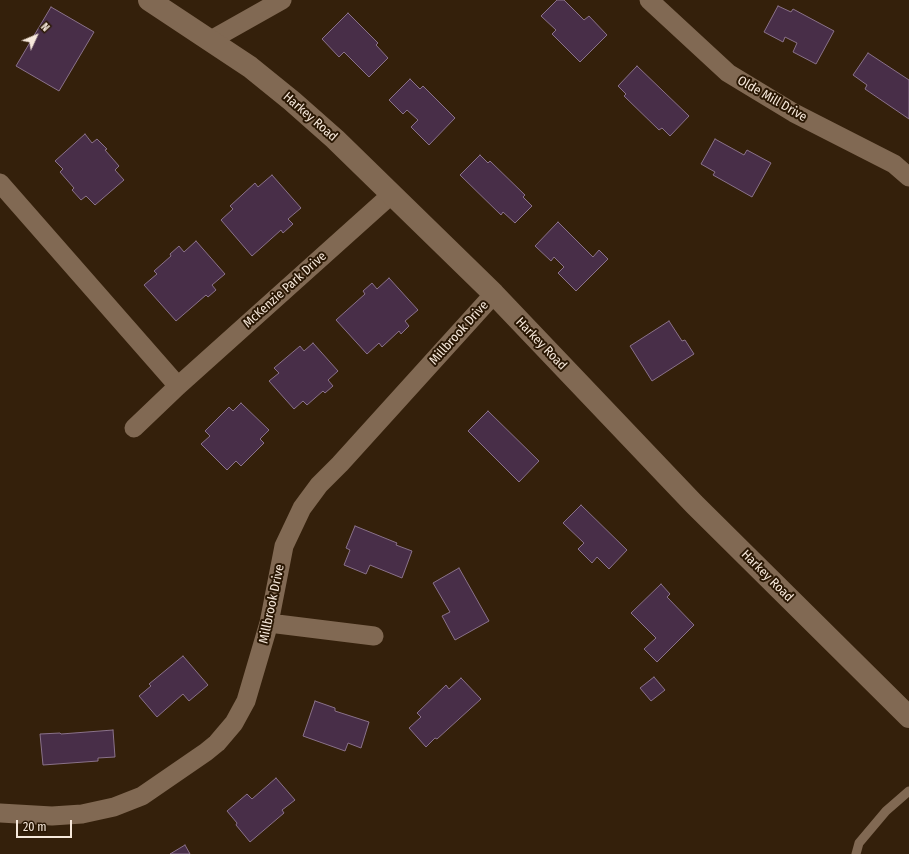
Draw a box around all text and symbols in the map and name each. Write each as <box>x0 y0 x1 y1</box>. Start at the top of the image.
north arrow <box>16 16 56 56</box>
text: N <box>38 20 52 34</box>
street label: Olde Mill Drive <box>734 73 810 125</box>
street label: Harkey Road <box>280 89 340 145</box>
street label: McKenzie Park Drive <box>240 249 330 331</box>
street label: Millbrook Drive <box>426 298 492 368</box>
street label: Harkey Road <box>512 315 570 373</box>
street label: Harkey Road <box>738 547 796 605</box>
street label: Millbrook Drive <box>256 563 288 645</box>
scale bar <box>18 812 74 838</box>
text: 20 m <box>23 820 47 834</box>

